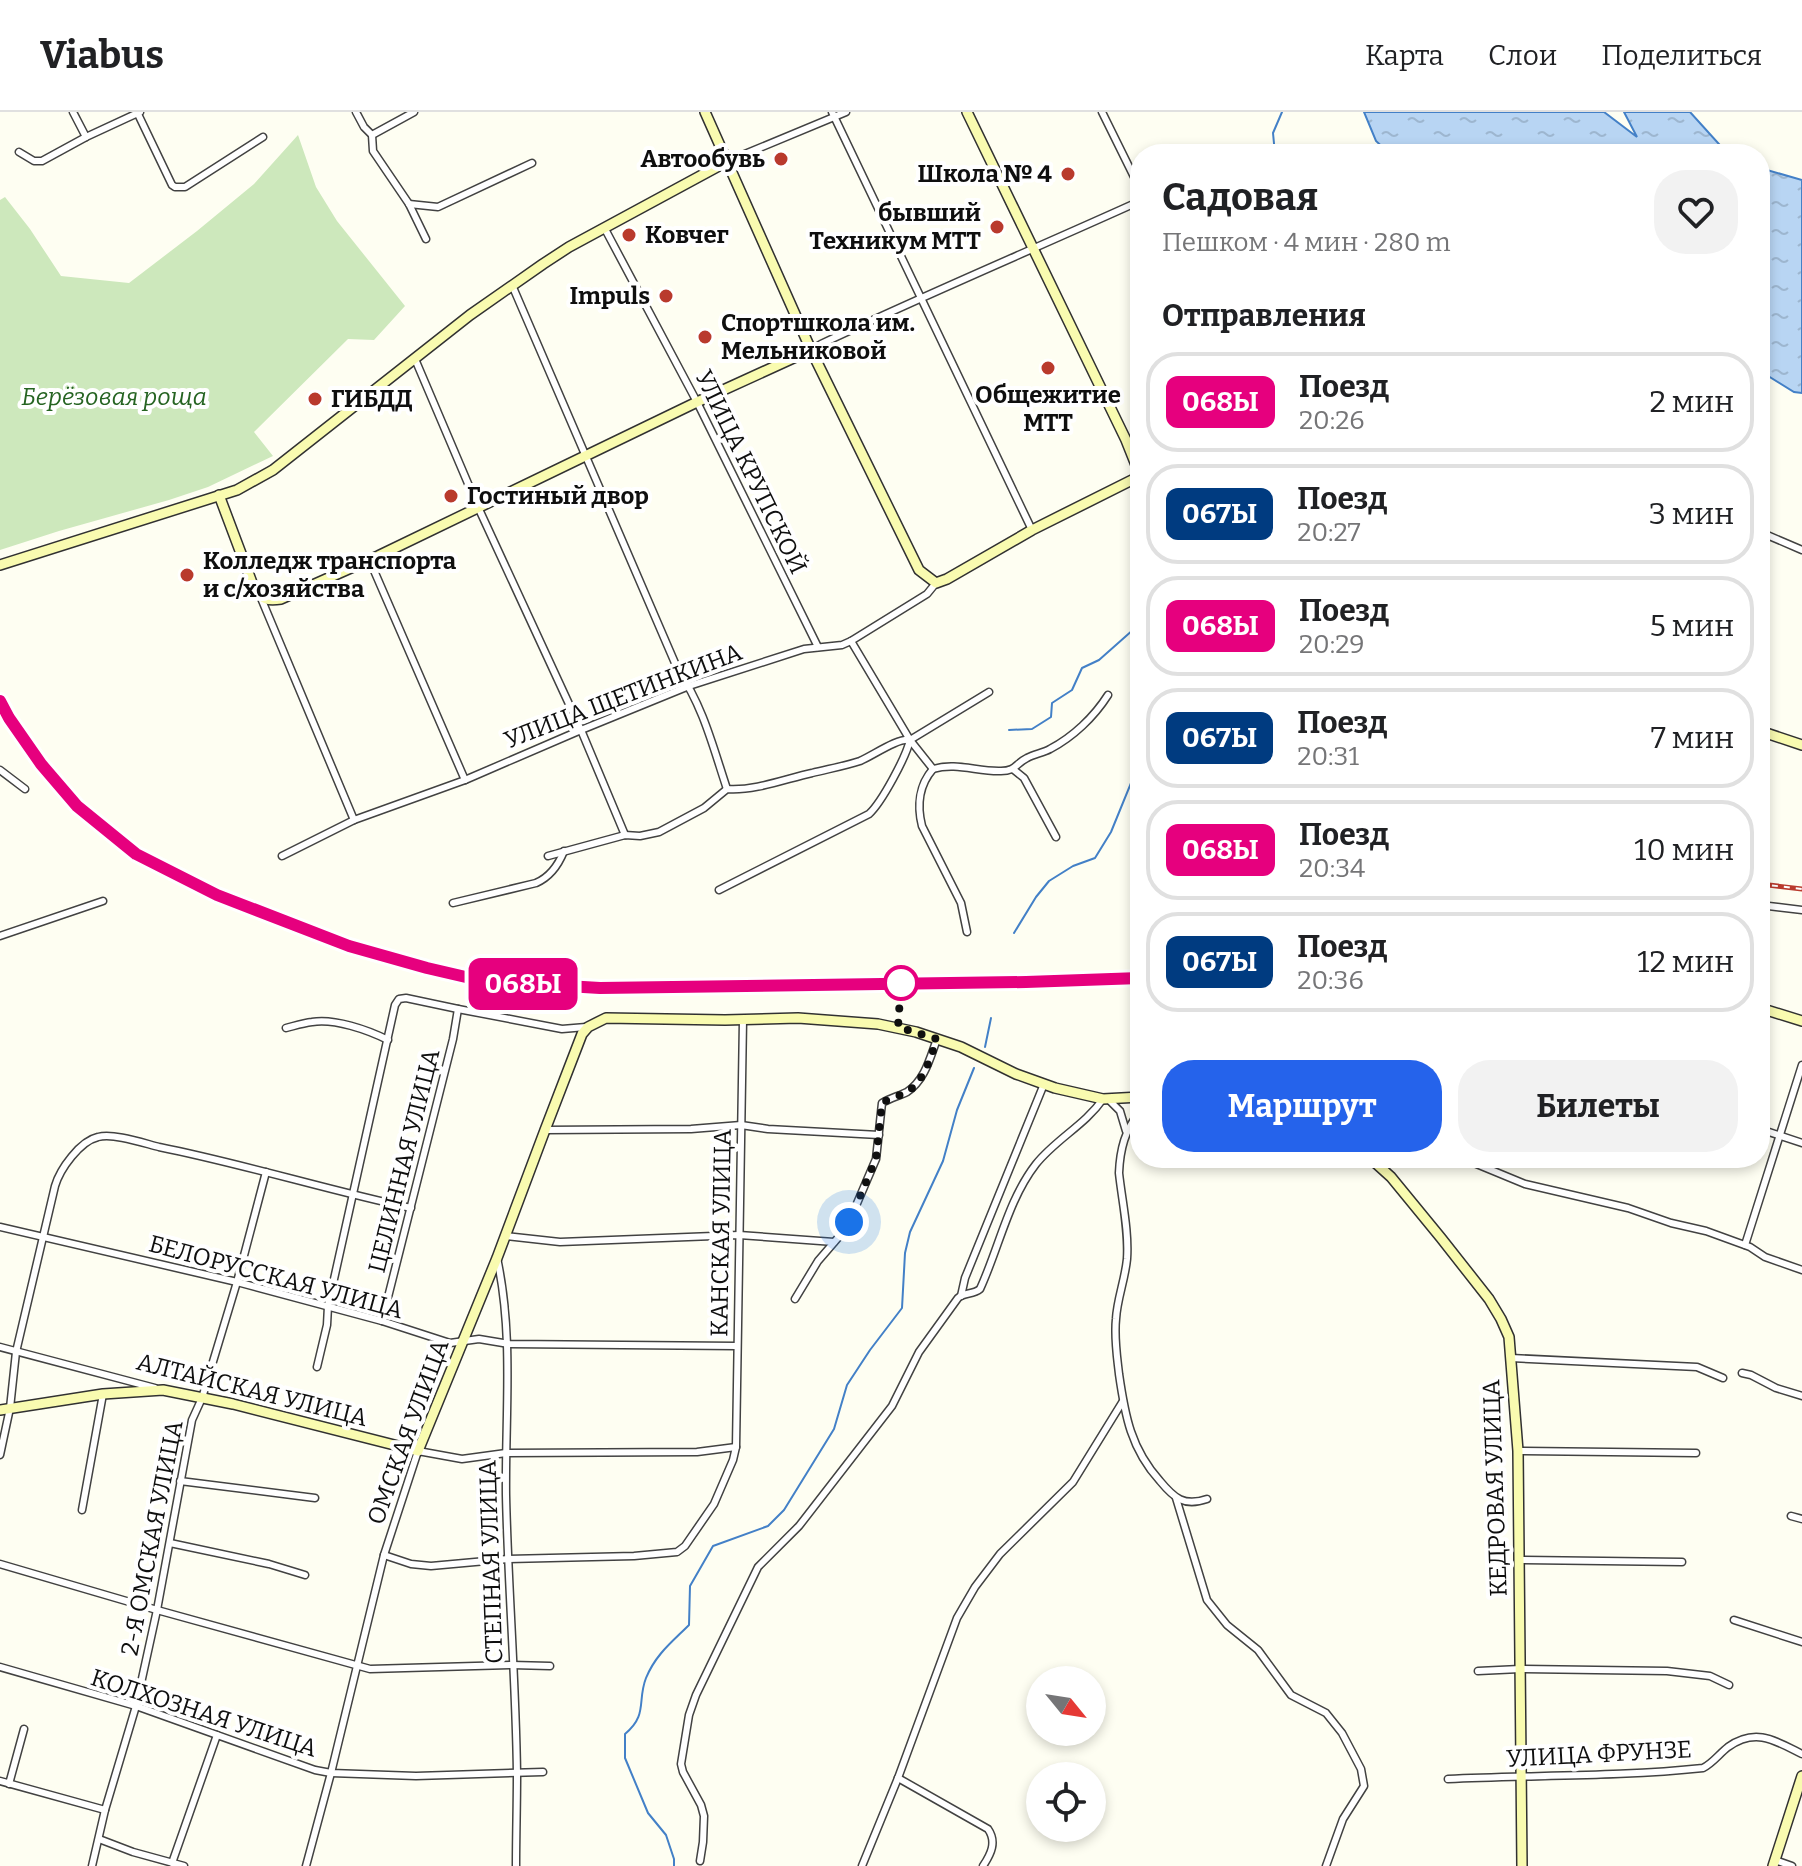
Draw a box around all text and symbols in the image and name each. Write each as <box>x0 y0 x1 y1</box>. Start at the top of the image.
text: Viabus <box>40 32 164 78</box>
text: Карта <box>1365 39 1444 72</box>
text: Слои <box>1488 39 1557 72</box>
text: Поделиться <box>1601 39 1762 72</box>
place label: Автообувь <box>641 145 765 173</box>
marker: Автообувь <box>772 150 790 168</box>
place label: Школа № 4 <box>917 160 1052 188</box>
marker: Школа № 4 <box>1059 165 1077 183</box>
button: heart <box>1654 170 1738 254</box>
text: Садовая <box>1162 174 1318 220</box>
place label: бывший Техникум МТТ <box>809 199 981 255</box>
marker: бывший Техникум МТТ <box>988 218 1006 236</box>
place label: Ковчег <box>645 221 729 249</box>
marker: Ковчег <box>620 226 638 244</box>
text: Пешком · 4 мин · 280 m <box>1162 227 1450 258</box>
place label: Impuls <box>569 282 650 310</box>
marker: Impuls <box>657 287 675 305</box>
text: Отправления <box>1162 298 1366 334</box>
place label: Спортшкола им. Мельниковой <box>721 309 915 365</box>
marker: Спортшкола им. Мельниковой <box>696 328 714 346</box>
marker: Общежитие МТТ <box>1039 359 1057 377</box>
street label: УЛИЦА КРУПСКОЙ <box>690 366 812 578</box>
text: Поезд <box>1299 369 1389 405</box>
place label: Общежитие МТТ <box>975 381 1121 437</box>
park label: Берёзовая роща <box>21 383 207 411</box>
text: 2 мин <box>1649 384 1734 420</box>
place label: ГИБДД <box>331 385 413 413</box>
text: 068Ы <box>1182 385 1259 418</box>
marker: ГИБДД <box>306 390 324 408</box>
text: 20:26 <box>1299 405 1365 436</box>
text: Поезд <box>1297 481 1387 517</box>
place label: Гостиный двор <box>467 482 649 510</box>
marker: Гостиный двор <box>442 487 460 505</box>
text: 3 мин <box>1649 496 1734 532</box>
text: 067Ы <box>1182 497 1257 530</box>
text: 20:27 <box>1297 517 1361 548</box>
place label: Колледж транспорта и с/хозяйства <box>203 547 457 603</box>
marker: Колледж транспорта и с/хозяйства <box>178 566 196 584</box>
text: Поезд <box>1299 593 1389 629</box>
text: 5 мин <box>1650 608 1734 644</box>
text: 068Ы <box>1182 609 1259 642</box>
text: 20:29 <box>1299 629 1365 660</box>
street label: УЛИЦА ЩЕТИНКИНА <box>500 638 746 754</box>
text: Поезд <box>1297 705 1387 741</box>
text: 7 мин <box>1651 720 1734 756</box>
text: 067Ы <box>1182 721 1257 754</box>
text: 20:31 <box>1297 741 1359 772</box>
text: Поезд <box>1299 817 1389 853</box>
text: 10 мин <box>1634 832 1734 868</box>
text: 068Ы <box>1182 833 1259 866</box>
text: 20:34 <box>1299 853 1365 884</box>
text: Поезд <box>1297 929 1387 965</box>
text: 12 мин <box>1637 944 1734 980</box>
text: 067Ы <box>1182 945 1257 978</box>
line badge: 068Ы <box>467 958 579 1010</box>
text: 20:36 <box>1297 965 1364 996</box>
unlabelled marker <box>884 966 918 1000</box>
text: 068Ы <box>485 967 561 1000</box>
street label: ЦЕЛИННАЯ УЛИЦА <box>363 1046 445 1276</box>
button: Маршрут <box>1162 1060 1442 1152</box>
button: Билеты <box>1458 1060 1738 1152</box>
street label: КАНСКАЯ УЛИЦА <box>705 1129 737 1337</box>
your location <box>829 1202 869 1242</box>
street label: БЕЛОРУССКАЯ УЛИЦА <box>146 1230 406 1324</box>
street label: ОМСКАЯ УЛИЦА <box>362 1336 454 1528</box>
street label: АЛТАЙСКАЯ УЛИЦА <box>134 1348 370 1432</box>
street label: КЕДРОВАЯ УЛИЦА <box>1477 1379 1513 1597</box>
street label: 2-Я ОМСКАЯ УЛИЦА <box>115 1418 189 1658</box>
street label: СТЕПНАЯ УЛИЦА <box>473 1460 509 1664</box>
street label: КОЛХОЗНАЯ УЛИЦА <box>87 1663 321 1763</box>
north arrow <box>1026 1666 1106 1746</box>
map controls <box>1026 1666 1106 1842</box>
street label: УЛИЦА ФРУНЗЕ <box>1506 1735 1692 1773</box>
button: locate <box>1026 1762 1106 1842</box>

